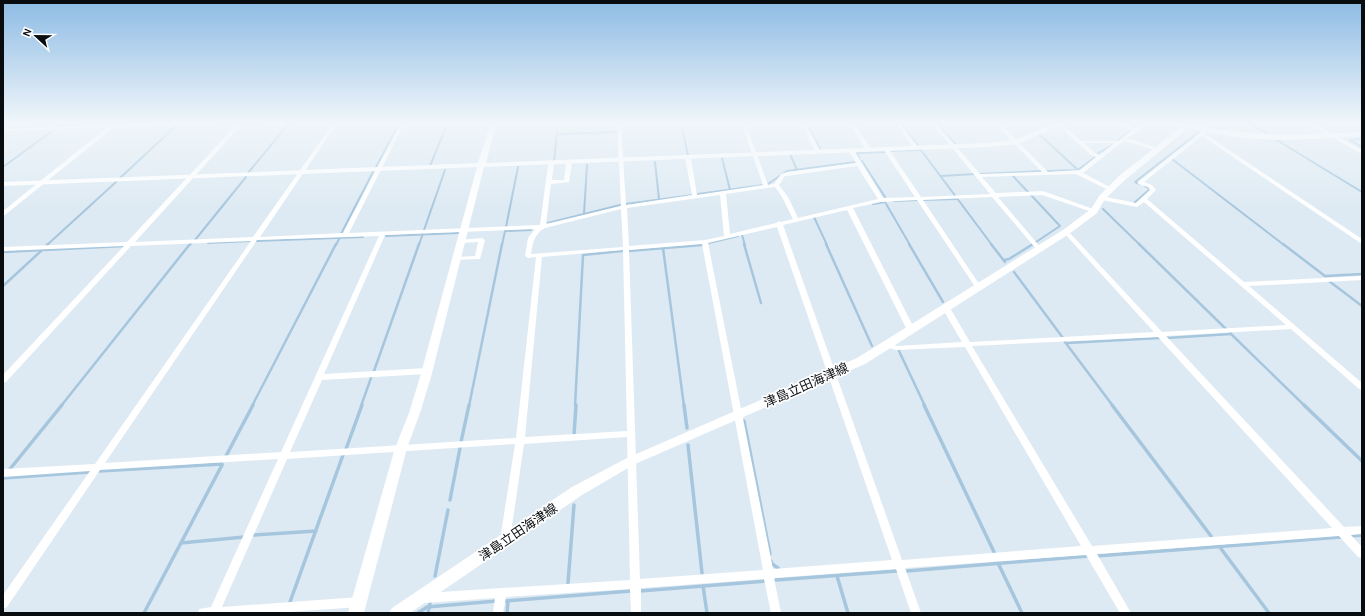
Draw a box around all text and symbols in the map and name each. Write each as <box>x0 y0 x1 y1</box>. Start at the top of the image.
north arrow <box>16 16 56 56</box>
text: N <box>20 26 35 39</box>
street label: 津島立田海津線 <box>761 360 851 410</box>
street label: 津島立田海津線 <box>476 500 560 564</box>

